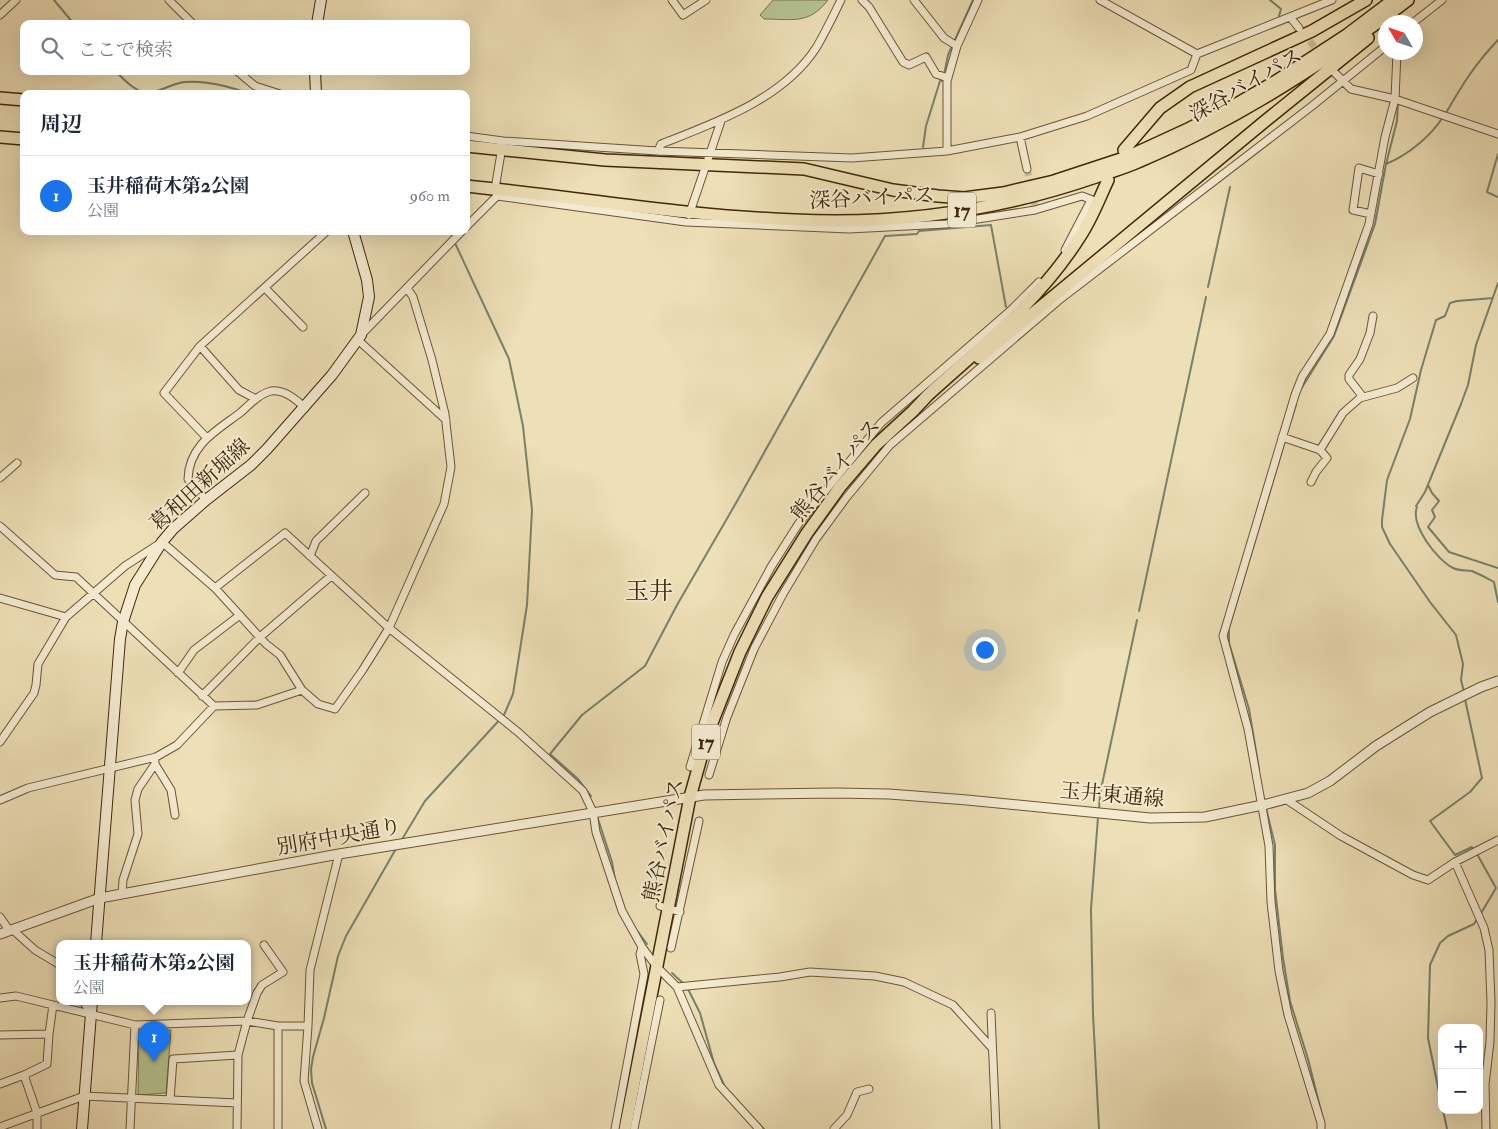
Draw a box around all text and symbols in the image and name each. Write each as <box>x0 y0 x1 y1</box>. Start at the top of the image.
north arrow <box>1378 15 1423 60</box>
search box <box>20 20 470 75</box>
icon: search <box>38 34 66 62</box>
text: ここで検索 <box>78 38 173 62</box>
street label: 深谷バイパス <box>1185 42 1307 128</box>
text: 周辺 <box>40 111 82 138</box>
text: 玉井稲荷木第2公園 <box>87 174 249 198</box>
street label: 深谷バイパス <box>809 181 935 215</box>
text: 1 <box>53 186 59 206</box>
text: 960 m <box>410 186 450 206</box>
road number: 17 <box>948 192 976 228</box>
text: 公園 <box>87 201 119 221</box>
street label: 熊谷バイパス <box>785 413 887 527</box>
street label: 葛和田新堀線 <box>144 433 256 537</box>
district label: 玉井 <box>625 576 673 607</box>
your location <box>972 637 998 663</box>
road number: 17 <box>692 724 720 760</box>
street label: 熊谷バイパス <box>638 776 690 904</box>
street label: 玉井東通線 <box>1059 777 1165 813</box>
street label: 別府中央通り <box>275 813 403 861</box>
popup <box>56 940 251 1005</box>
text: 玉井稲荷木第2公園 <box>73 951 234 975</box>
text: 公園 <box>73 978 105 998</box>
pin: 1 <box>138 1021 170 1062</box>
map controls <box>1438 1024 1483 1114</box>
button: + <box>1438 1024 1483 1069</box>
button: − <box>1438 1069 1483 1114</box>

